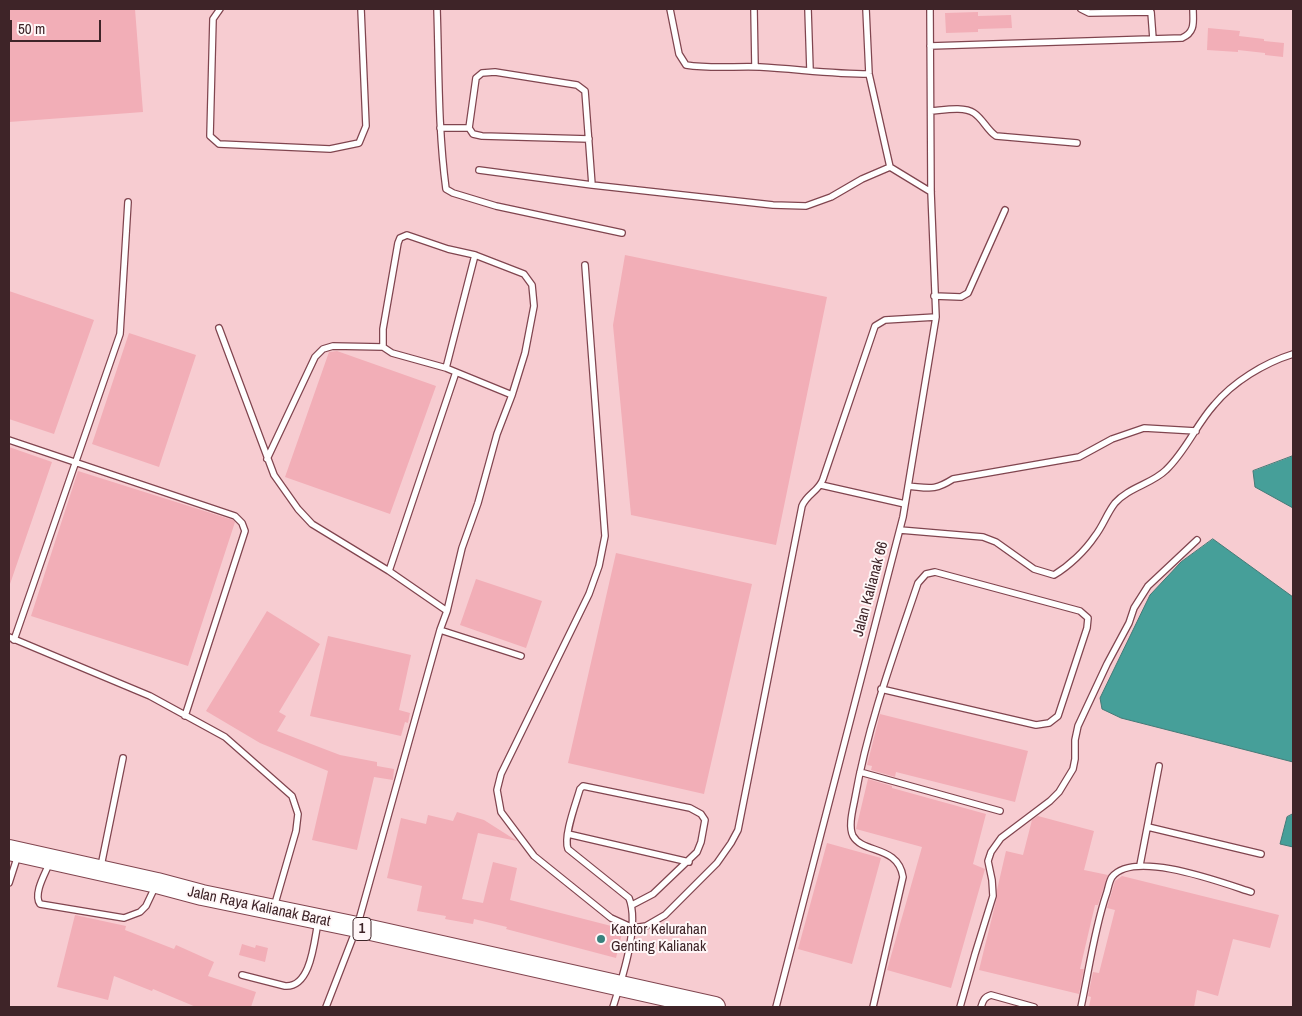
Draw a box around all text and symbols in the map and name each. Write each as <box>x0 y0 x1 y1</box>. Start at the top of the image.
scale bar <box>12 10 104 42</box>
text: 50 m <box>18 18 45 39</box>
street label: Jalan Kalianak 66 <box>850 539 892 639</box>
street label: Jalan Raya Kalianak Barat <box>186 883 332 931</box>
road number: 1 <box>353 918 371 941</box>
place label: Kantor Kelurahan Genting Kalianak <box>611 921 707 956</box>
marker: Kantor Kelurahan Genting Kalianak <box>595 933 607 945</box>

